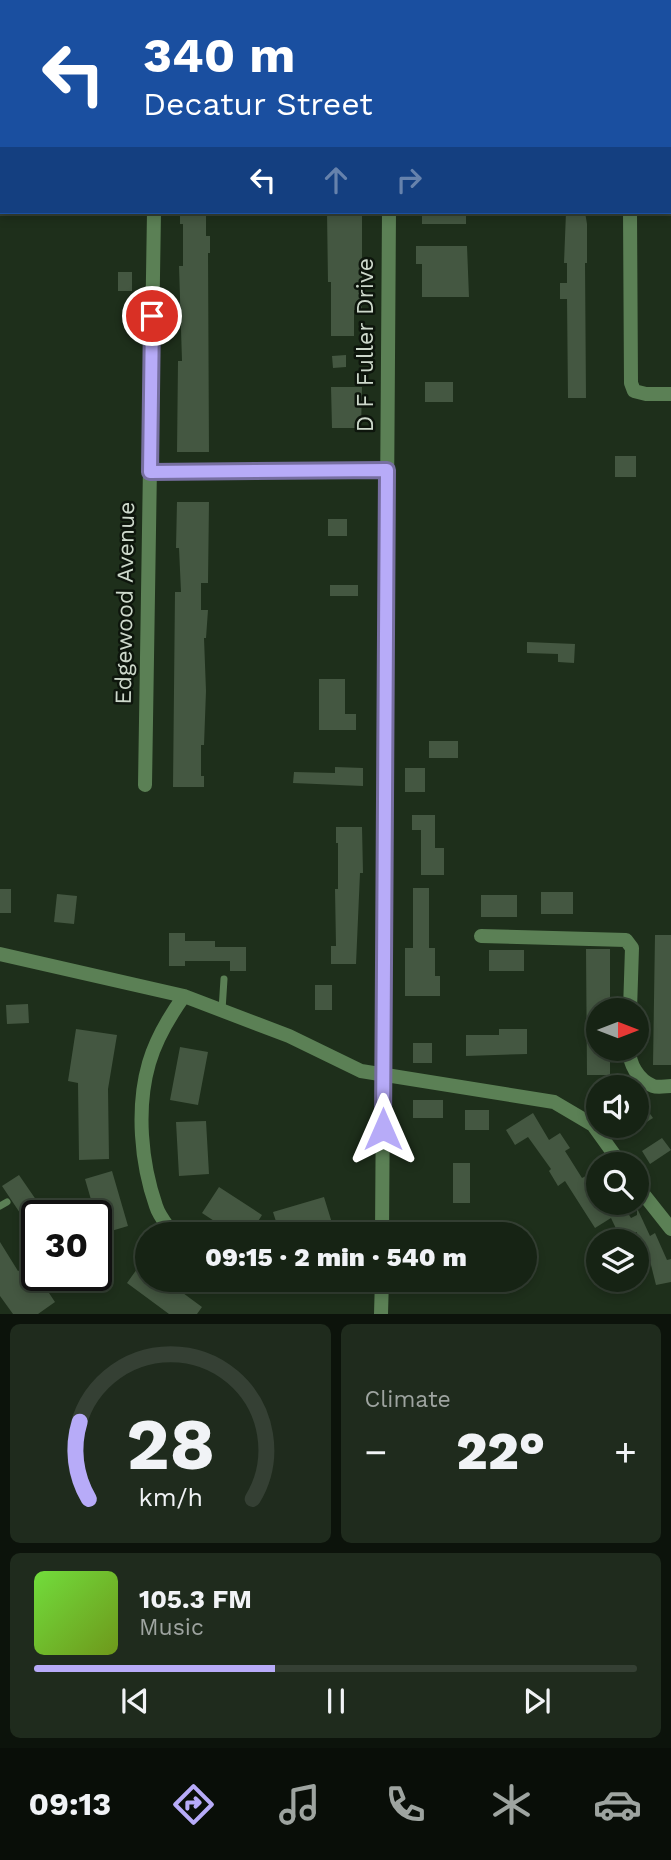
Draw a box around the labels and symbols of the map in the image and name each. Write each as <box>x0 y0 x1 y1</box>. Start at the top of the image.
street label: D F Fuller Drive <box>352 258 379 432</box>
pin <box>122 286 182 346</box>
street label: Edgewood Avenue <box>110 501 140 705</box>
north arrow <box>586 998 649 1060</box>
position arrow <box>346 1092 420 1166</box>
speed limit sign: 30 <box>21 1200 112 1291</box>

